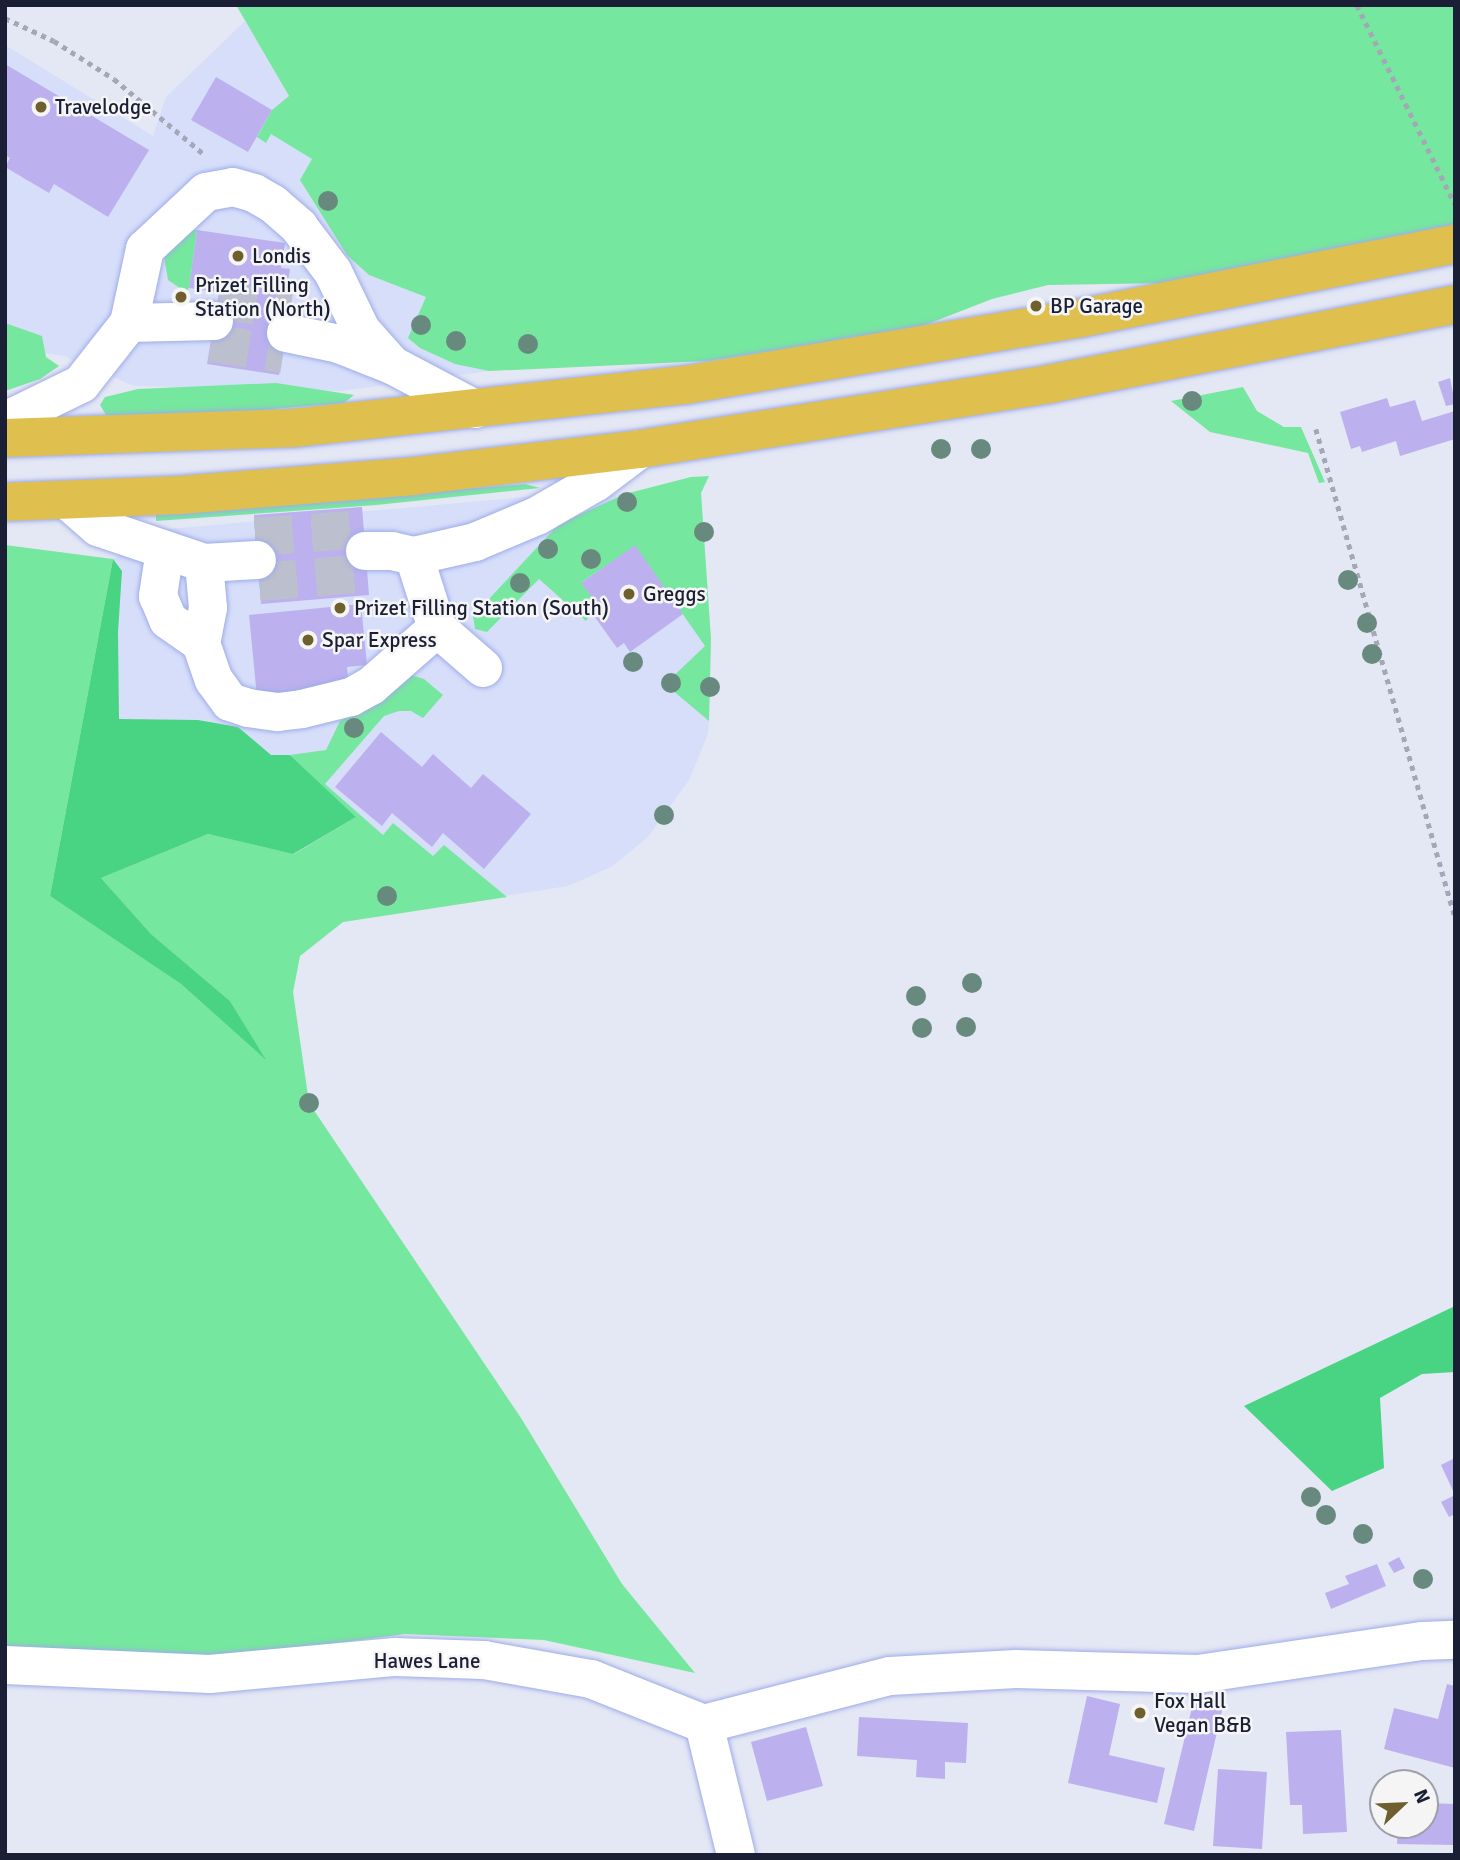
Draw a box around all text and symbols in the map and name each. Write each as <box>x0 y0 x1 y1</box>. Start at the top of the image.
place label: Travelodge <box>55 94 152 120</box>
marker: Travelodge <box>33 99 49 115</box>
place label: Londis <box>252 243 311 269</box>
marker: Londis <box>230 248 246 264</box>
place label: Prizet Filling Station (North) <box>195 272 331 322</box>
marker: Prizet Filling Station (North) <box>173 289 189 305</box>
place label: BP Garage <box>1050 293 1143 319</box>
marker: BP Garage <box>1028 298 1044 314</box>
place label: Greggs <box>643 581 706 607</box>
marker: Greggs <box>621 586 637 602</box>
place label: Prizet Filling Station (South) <box>354 595 609 621</box>
marker: Prizet Filling Station (South) <box>332 600 348 616</box>
place label: Spar Express <box>322 627 437 653</box>
marker: Spar Express <box>300 632 316 648</box>
street label: Hawes Lane <box>373 1648 481 1674</box>
place label: Fox Hall Vegan B&B <box>1154 1688 1252 1738</box>
marker: Fox Hall Vegan B&B <box>1132 1705 1148 1721</box>
north arrow <box>1369 1769 1439 1839</box>
text: N <box>1408 1786 1435 1807</box>

